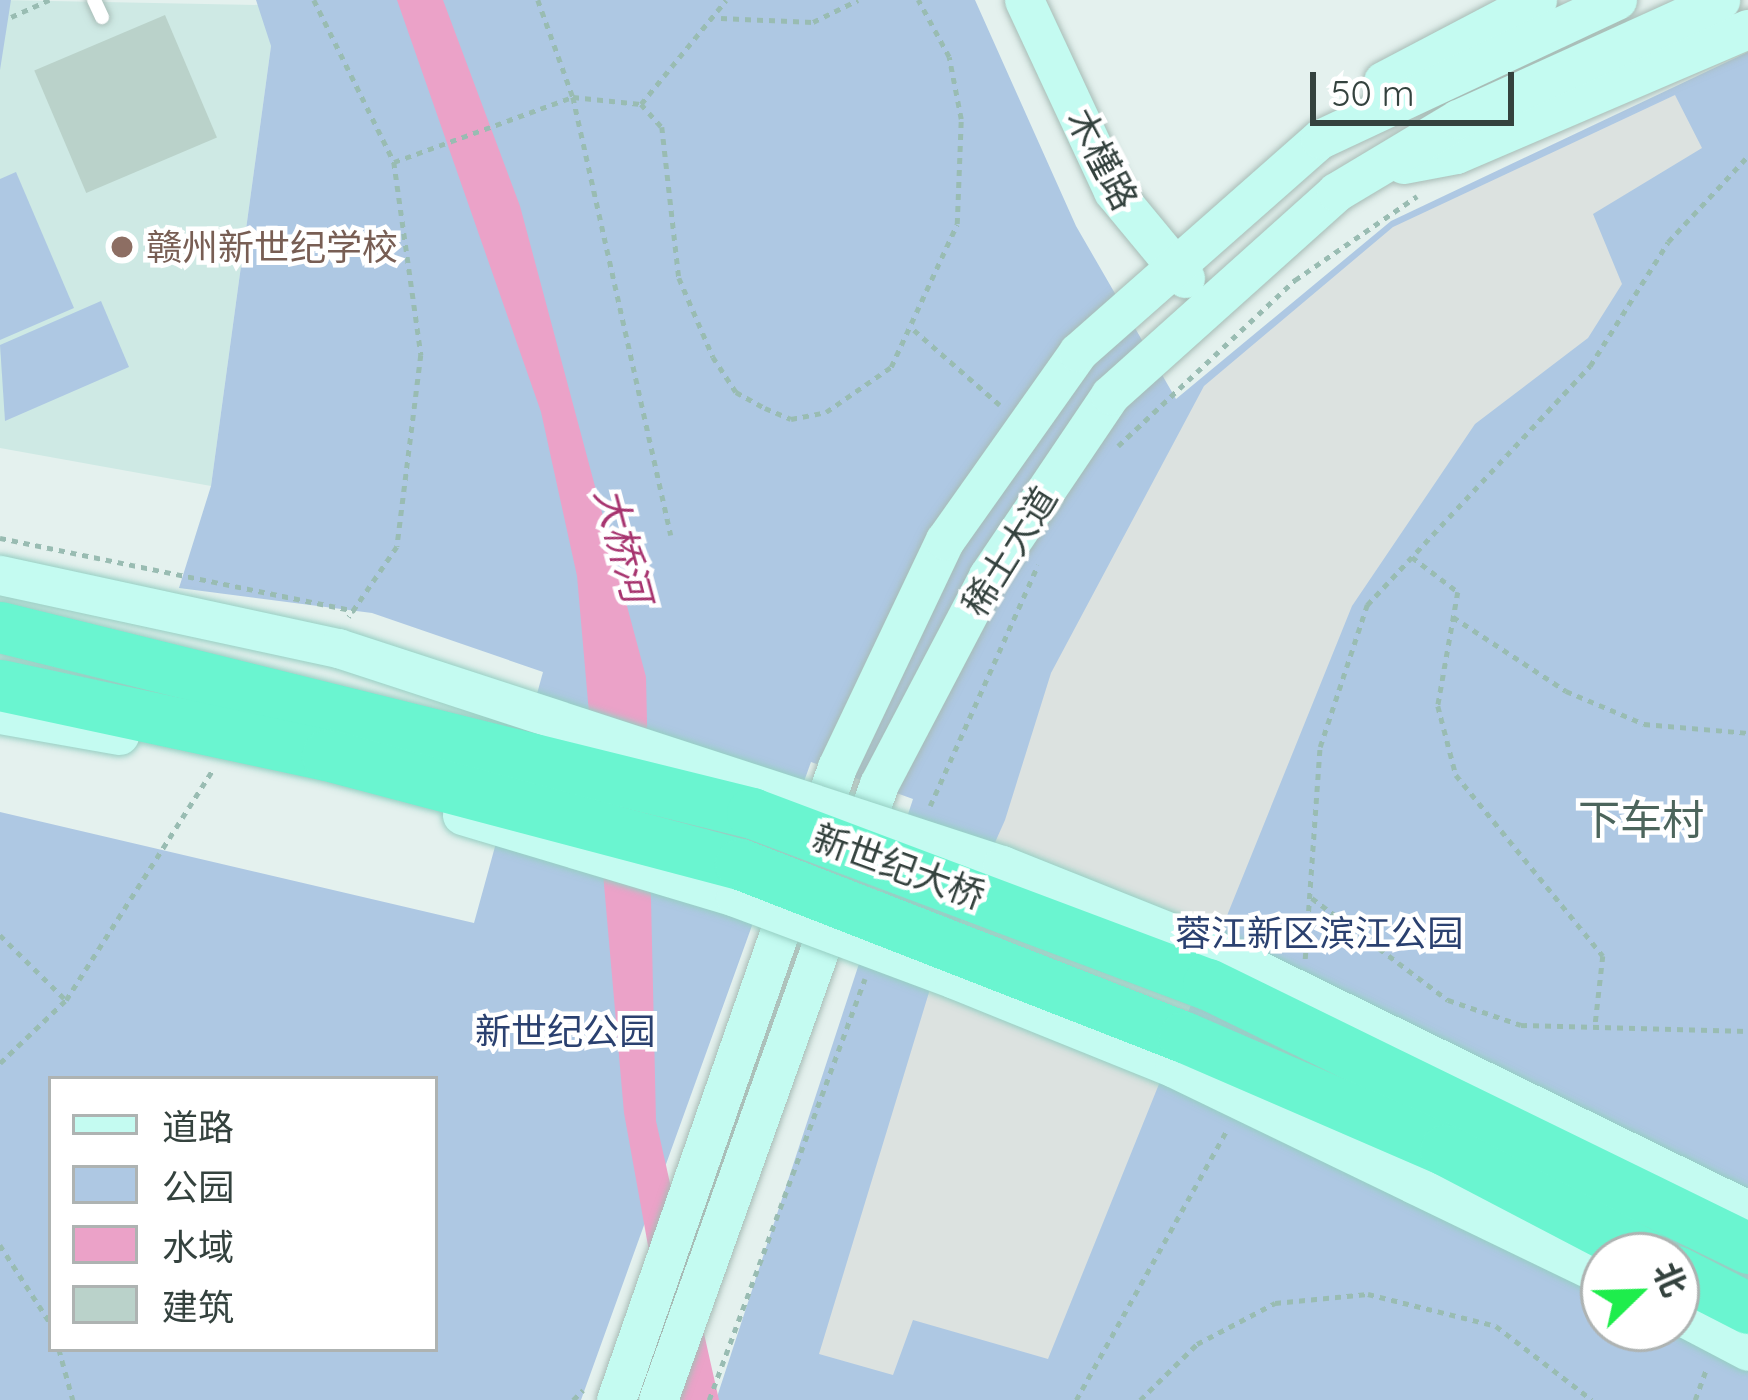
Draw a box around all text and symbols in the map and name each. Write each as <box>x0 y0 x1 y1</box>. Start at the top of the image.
scale bar <box>1316 48 1520 122</box>
text: 50 m <box>1331 70 1415 115</box>
street label: 木槿路 <box>1059 101 1147 217</box>
place label: 赣州新世纪学校 <box>146 225 398 269</box>
marker: 赣州新世纪学校 <box>109 234 135 260</box>
street label: 稀土大道 <box>953 478 1065 624</box>
water label: 大桥河 <box>585 482 661 608</box>
district label: 下车村 <box>1578 795 1704 845</box>
street label: 新世纪大桥 <box>807 815 991 917</box>
park label: 蓉江新区滨江公园 <box>1175 911 1463 955</box>
park label: 新世纪公园 <box>475 1009 655 1053</box>
legend <box>48 1076 438 1352</box>
text: 道路 <box>162 1104 234 1149</box>
text: 公园 <box>162 1164 234 1209</box>
text: 水域 <box>162 1224 234 1269</box>
north arrow <box>1580 1232 1700 1352</box>
text: 北 <box>1646 1256 1696 1302</box>
text: 建筑 <box>162 1284 234 1329</box>

